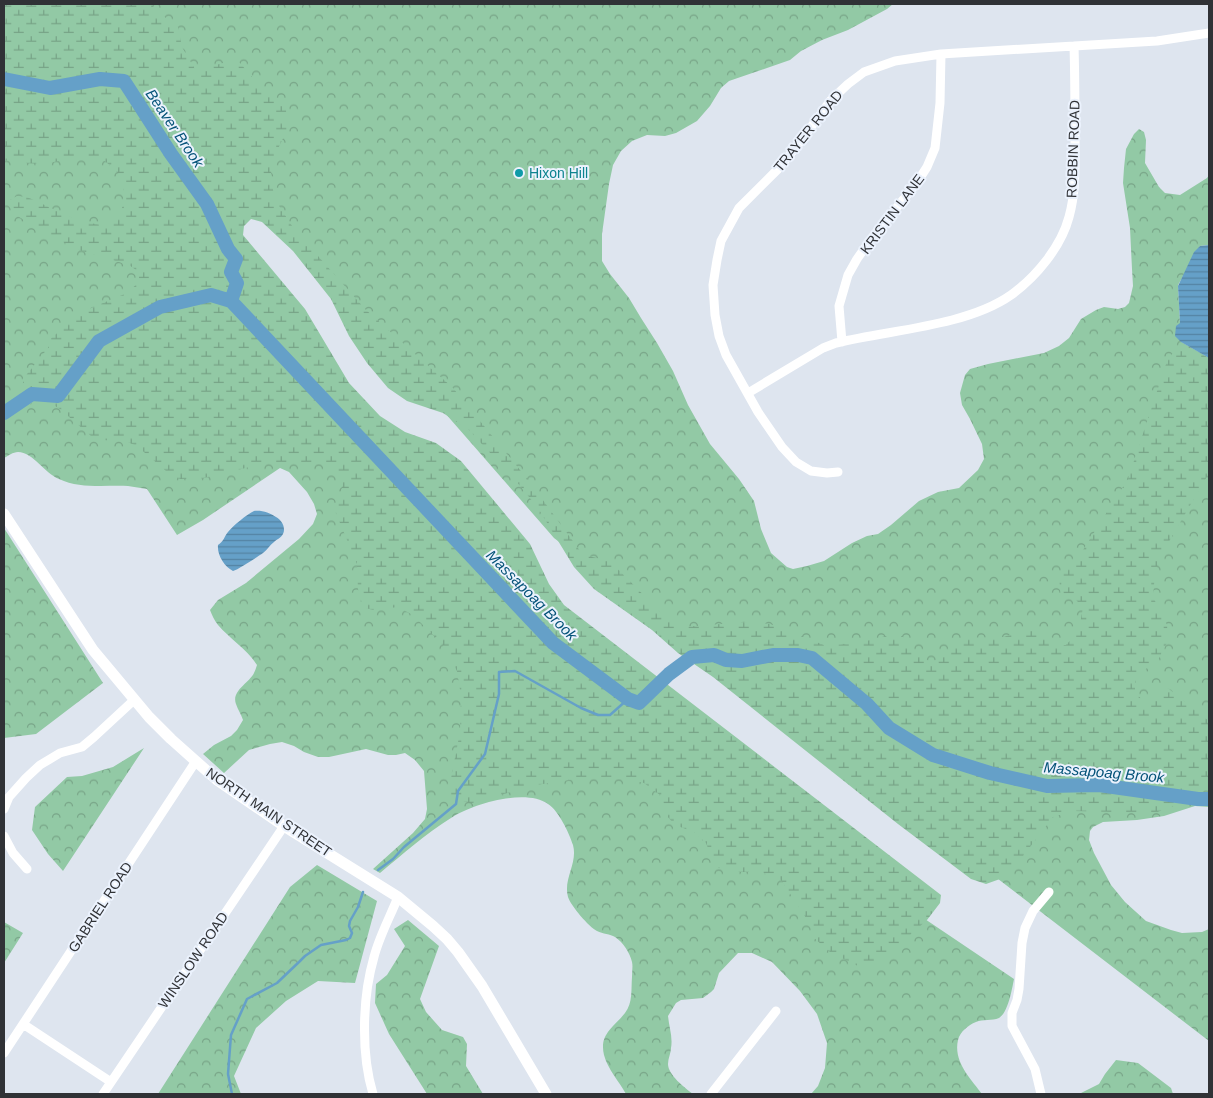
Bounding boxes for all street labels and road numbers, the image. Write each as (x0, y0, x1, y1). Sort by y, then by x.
street label: TRAYER ROAD (770, 87, 846, 175)
street label: ROBBIN ROAD (1063, 100, 1083, 198)
street label: KRISTIN LANE (857, 171, 927, 257)
street label: NORTH MAIN STREET (203, 764, 335, 860)
street label: GABRIEL ROAD (65, 859, 135, 955)
street label: WINSLOW ROAD (155, 909, 231, 1011)

